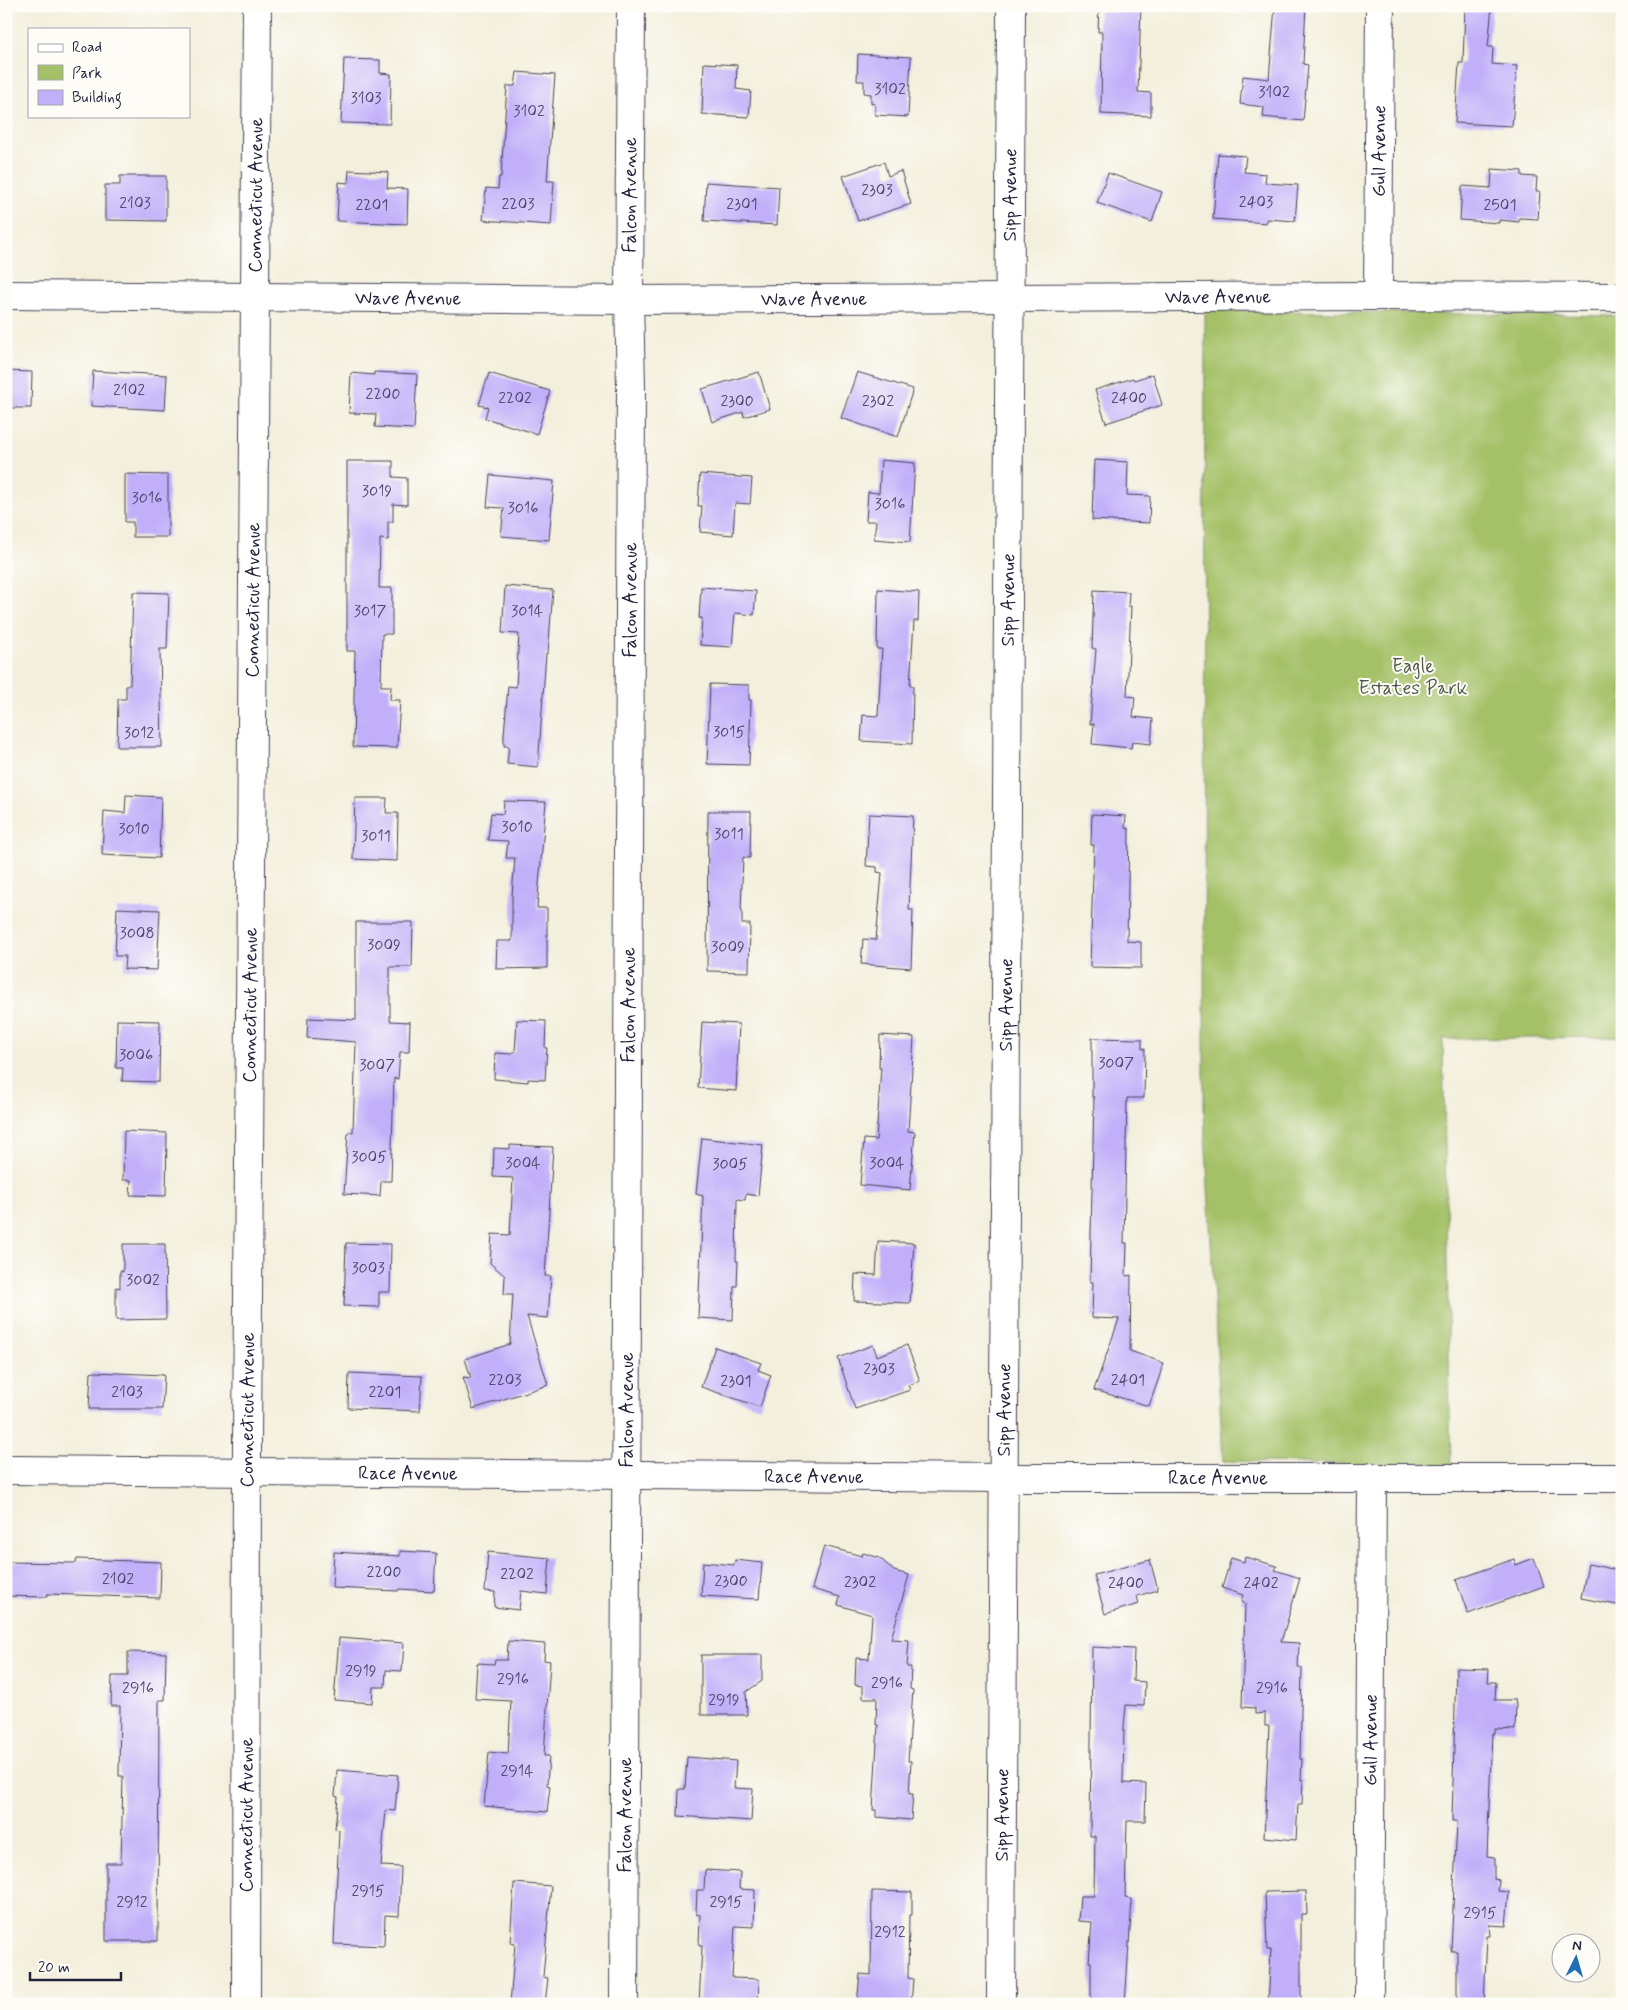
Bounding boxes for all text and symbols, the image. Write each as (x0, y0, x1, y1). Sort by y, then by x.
legend (28, 28, 190, 118)
text: Road (72, 38, 102, 58)
text: Park (72, 64, 102, 84)
house number: 3102 (874, 79, 906, 100)
house number: 3102 (1258, 82, 1290, 103)
text: Building (72, 88, 122, 109)
house number: 3103 (351, 88, 381, 109)
house number: 3102 (513, 101, 545, 122)
street label: Gull Avenue (1366, 105, 1392, 197)
street label: Connecticut Avenue (243, 117, 269, 273)
street label: Falcon Avenue (617, 137, 643, 253)
street label: Sipp Avenue (997, 148, 1023, 242)
house number: 2303 (861, 180, 893, 201)
house number: 2403 (1239, 192, 1273, 213)
house number: 2103 (119, 193, 151, 214)
house number: 2203 (501, 194, 535, 215)
house number: 2301 (726, 194, 758, 215)
house number: 2201 (355, 195, 389, 216)
house number: 2501 (1483, 195, 1517, 216)
street label: Wave Avenue (1165, 284, 1271, 310)
street label: Wave Avenue (355, 285, 461, 311)
street label: Wave Avenue (761, 286, 867, 312)
house number: 2102 (113, 380, 145, 401)
house number: 2200 (366, 384, 400, 405)
house number: 2202 (498, 388, 532, 409)
house number: 2400 (1111, 388, 1147, 409)
house number: 2300 (720, 391, 754, 412)
house number: 2302 (862, 391, 894, 412)
house number: 3019 (362, 481, 392, 502)
house number: 3016 (132, 488, 162, 509)
house number: 3016 (875, 494, 905, 515)
house number: 3016 (508, 498, 538, 519)
street label: Connecticut Avenue (240, 522, 266, 678)
street label: Falcon Avenue (617, 542, 643, 658)
street label: Sipp Avenue (995, 553, 1021, 647)
house number: 3017 (354, 601, 386, 622)
house number: 3014 (511, 601, 543, 622)
park label: Eagle Estates Park (1359, 654, 1468, 701)
house number: 3015 (713, 722, 745, 743)
house number: 3012 (124, 723, 154, 744)
house number: 3010 (501, 817, 533, 838)
house number: 3010 (118, 819, 150, 840)
house number: 3011 (714, 824, 744, 845)
house number: 3011 (361, 826, 391, 847)
house number: 3008 (119, 923, 155, 944)
street label: Connecticut Avenue (237, 927, 263, 1083)
house number: 3009 (367, 935, 401, 956)
house number: 3009 (711, 937, 745, 958)
street label: Falcon Avenue (616, 947, 641, 1063)
street label: Sipp Avenue (993, 958, 1019, 1052)
house number: 3006 (119, 1045, 153, 1066)
house number: 3007 (1098, 1053, 1134, 1074)
house number: 3007 (359, 1055, 395, 1076)
house number: 3005 (351, 1147, 387, 1168)
house number: 3004 (505, 1153, 541, 1174)
house number: 3004 (869, 1153, 905, 1174)
house number: 3005 (712, 1154, 748, 1175)
house number: 3003 (351, 1258, 385, 1279)
house number: 3002 (126, 1270, 160, 1291)
street label: Connecticut Avenue (234, 1332, 260, 1488)
street label: Falcon Avenue (614, 1352, 639, 1468)
house number: 2303 (863, 1359, 895, 1380)
street label: Sipp Avenue (991, 1363, 1017, 1457)
house number: 2203 (488, 1370, 522, 1391)
house number: 2401 (1111, 1370, 1145, 1391)
house number: 2301 (720, 1371, 752, 1392)
house number: 2103 (111, 1382, 143, 1403)
house number: 2201 (368, 1382, 402, 1403)
street label: Race Avenue (358, 1460, 458, 1486)
street label: Race Avenue (764, 1464, 864, 1489)
street label: Race Avenue (1168, 1466, 1268, 1491)
house number: 2200 (367, 1562, 401, 1583)
house number: 2202 (500, 1564, 534, 1585)
house number: 2102 (102, 1569, 134, 1590)
house number: 2300 (714, 1571, 748, 1592)
house number: 2302 (844, 1572, 876, 1593)
house number: 2400 (1108, 1573, 1144, 1594)
house number: 2402 (1243, 1573, 1279, 1594)
house number: 2919 (345, 1661, 377, 1682)
house number: 2916 (497, 1669, 529, 1690)
house number: 2916 (871, 1673, 903, 1694)
house number: 2916 (122, 1678, 154, 1699)
house number: 2916 (1256, 1678, 1288, 1699)
house number: 2919 (708, 1690, 740, 1711)
street label: Gull Avenue (1358, 1694, 1383, 1786)
street label: Connecticut Avenue (234, 1737, 259, 1893)
street label: Falcon Avenue (612, 1757, 638, 1873)
house number: 2914 (501, 1761, 533, 1782)
street label: Sipp Avenue (989, 1768, 1015, 1862)
house number: 2915 (351, 1881, 385, 1902)
house number: 2912 (116, 1892, 148, 1913)
house number: 2915 (709, 1892, 743, 1913)
house number: 2915 (1463, 1903, 1497, 1924)
house number: 2912 (874, 1922, 906, 1943)
north arrow (1550, 1932, 1600, 1982)
text: N (1572, 1937, 1582, 1955)
scale bar (30, 1950, 121, 1982)
text: 20 m (38, 1958, 70, 1978)

